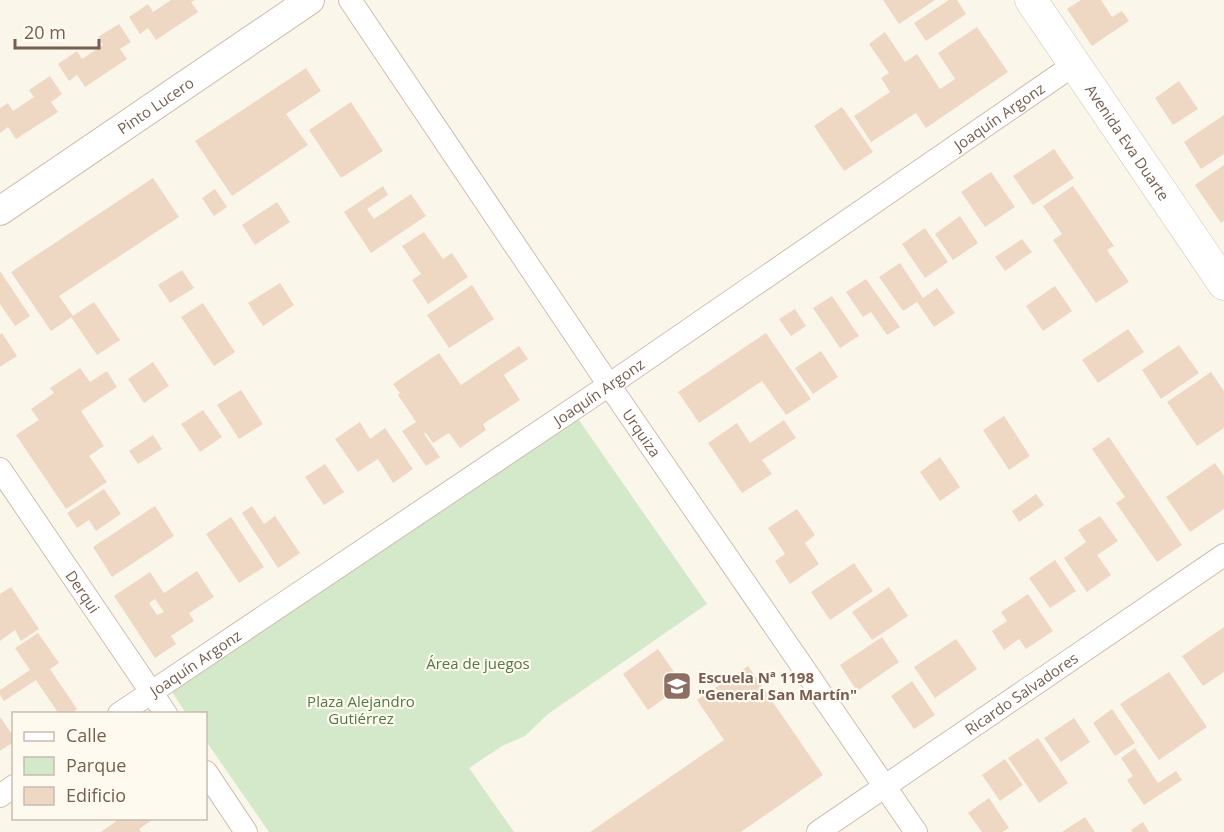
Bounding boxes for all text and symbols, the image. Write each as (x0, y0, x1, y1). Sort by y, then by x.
scale bar (15, 12, 99, 50)
text: 20 m (24, 20, 66, 44)
street label: Pinto Lucero (113, 72, 197, 138)
street label: Joaquín Argonz (948, 78, 1048, 156)
street label: Avenida Eva Duarte (1081, 80, 1174, 204)
street label: Joaquín Argonz (548, 354, 648, 431)
street label: Urquiza (618, 405, 666, 461)
street label: Derqui (61, 566, 105, 617)
street label: Joaquín Argonz (144, 625, 245, 702)
street label: Ricardo Salvadores (961, 648, 1082, 739)
park label: Área de juegos (426, 653, 530, 673)
place label: Escuela Nª 1198 "General San Martín" (698, 667, 857, 704)
school or university icon: Escuela Nª 1198 "General San Martín" (661, 670, 693, 702)
park label: Plaza Alejandro Gutiérrez (307, 691, 415, 728)
legend (12, 712, 207, 820)
text: Calle (66, 723, 107, 747)
text: Parque (66, 753, 126, 777)
text: Edificio (66, 783, 126, 807)

